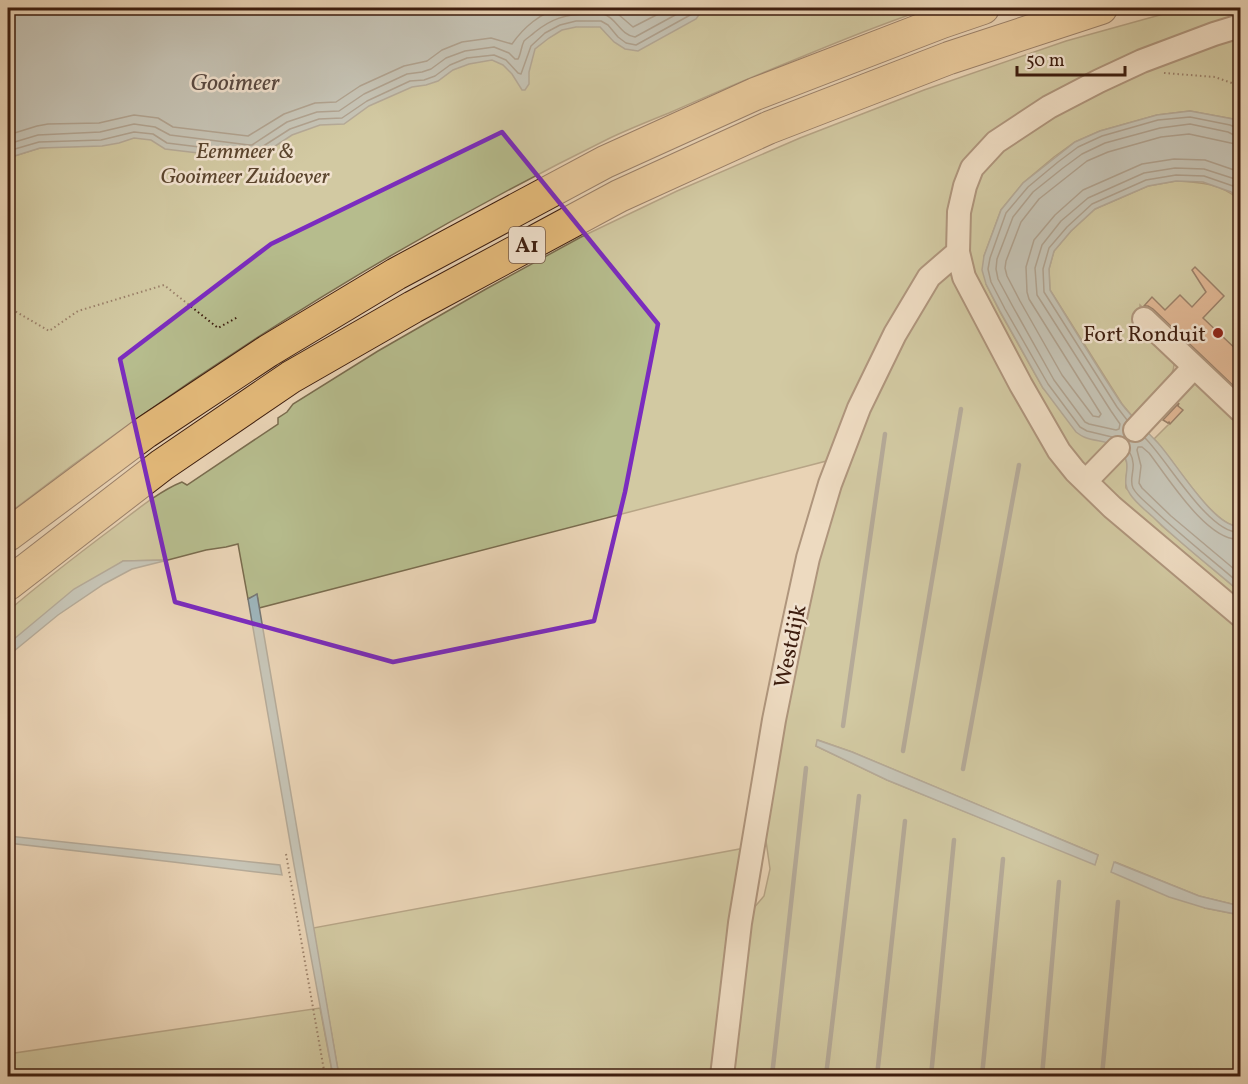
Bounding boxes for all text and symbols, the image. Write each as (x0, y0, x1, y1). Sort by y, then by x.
scale bar (1017, 39, 1125, 77)
text: 50 m (1026, 49, 1065, 74)
water label: Gooimeer (190, 67, 281, 101)
park label: Eemmeer & Gooimeer Zuidoever (160, 137, 330, 193)
road number: A1 (509, 227, 545, 263)
place label: Fort Ronduit (1083, 320, 1206, 351)
marker: Fort Ronduit (1211, 326, 1225, 340)
street label: Westdijk (767, 602, 815, 691)

